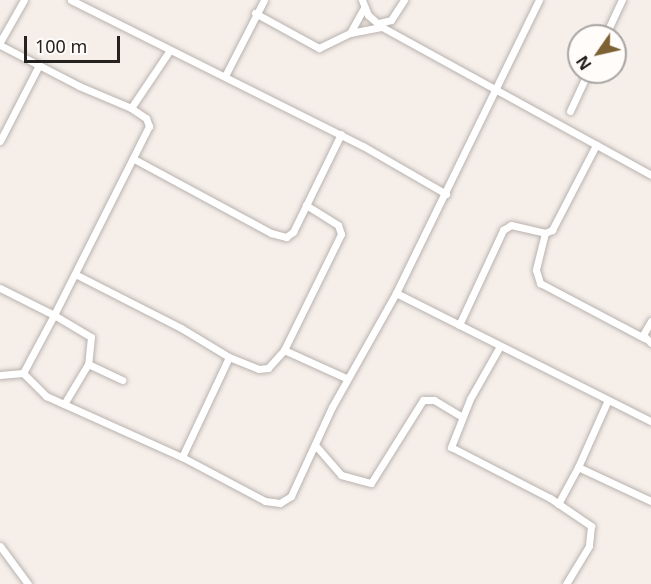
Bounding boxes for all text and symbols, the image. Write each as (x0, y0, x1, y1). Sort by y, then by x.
scale bar (27, 24, 123, 62)
north arrow (567, 24, 627, 84)
text: 100 m (35, 34, 87, 58)
text: N (571, 51, 596, 74)

